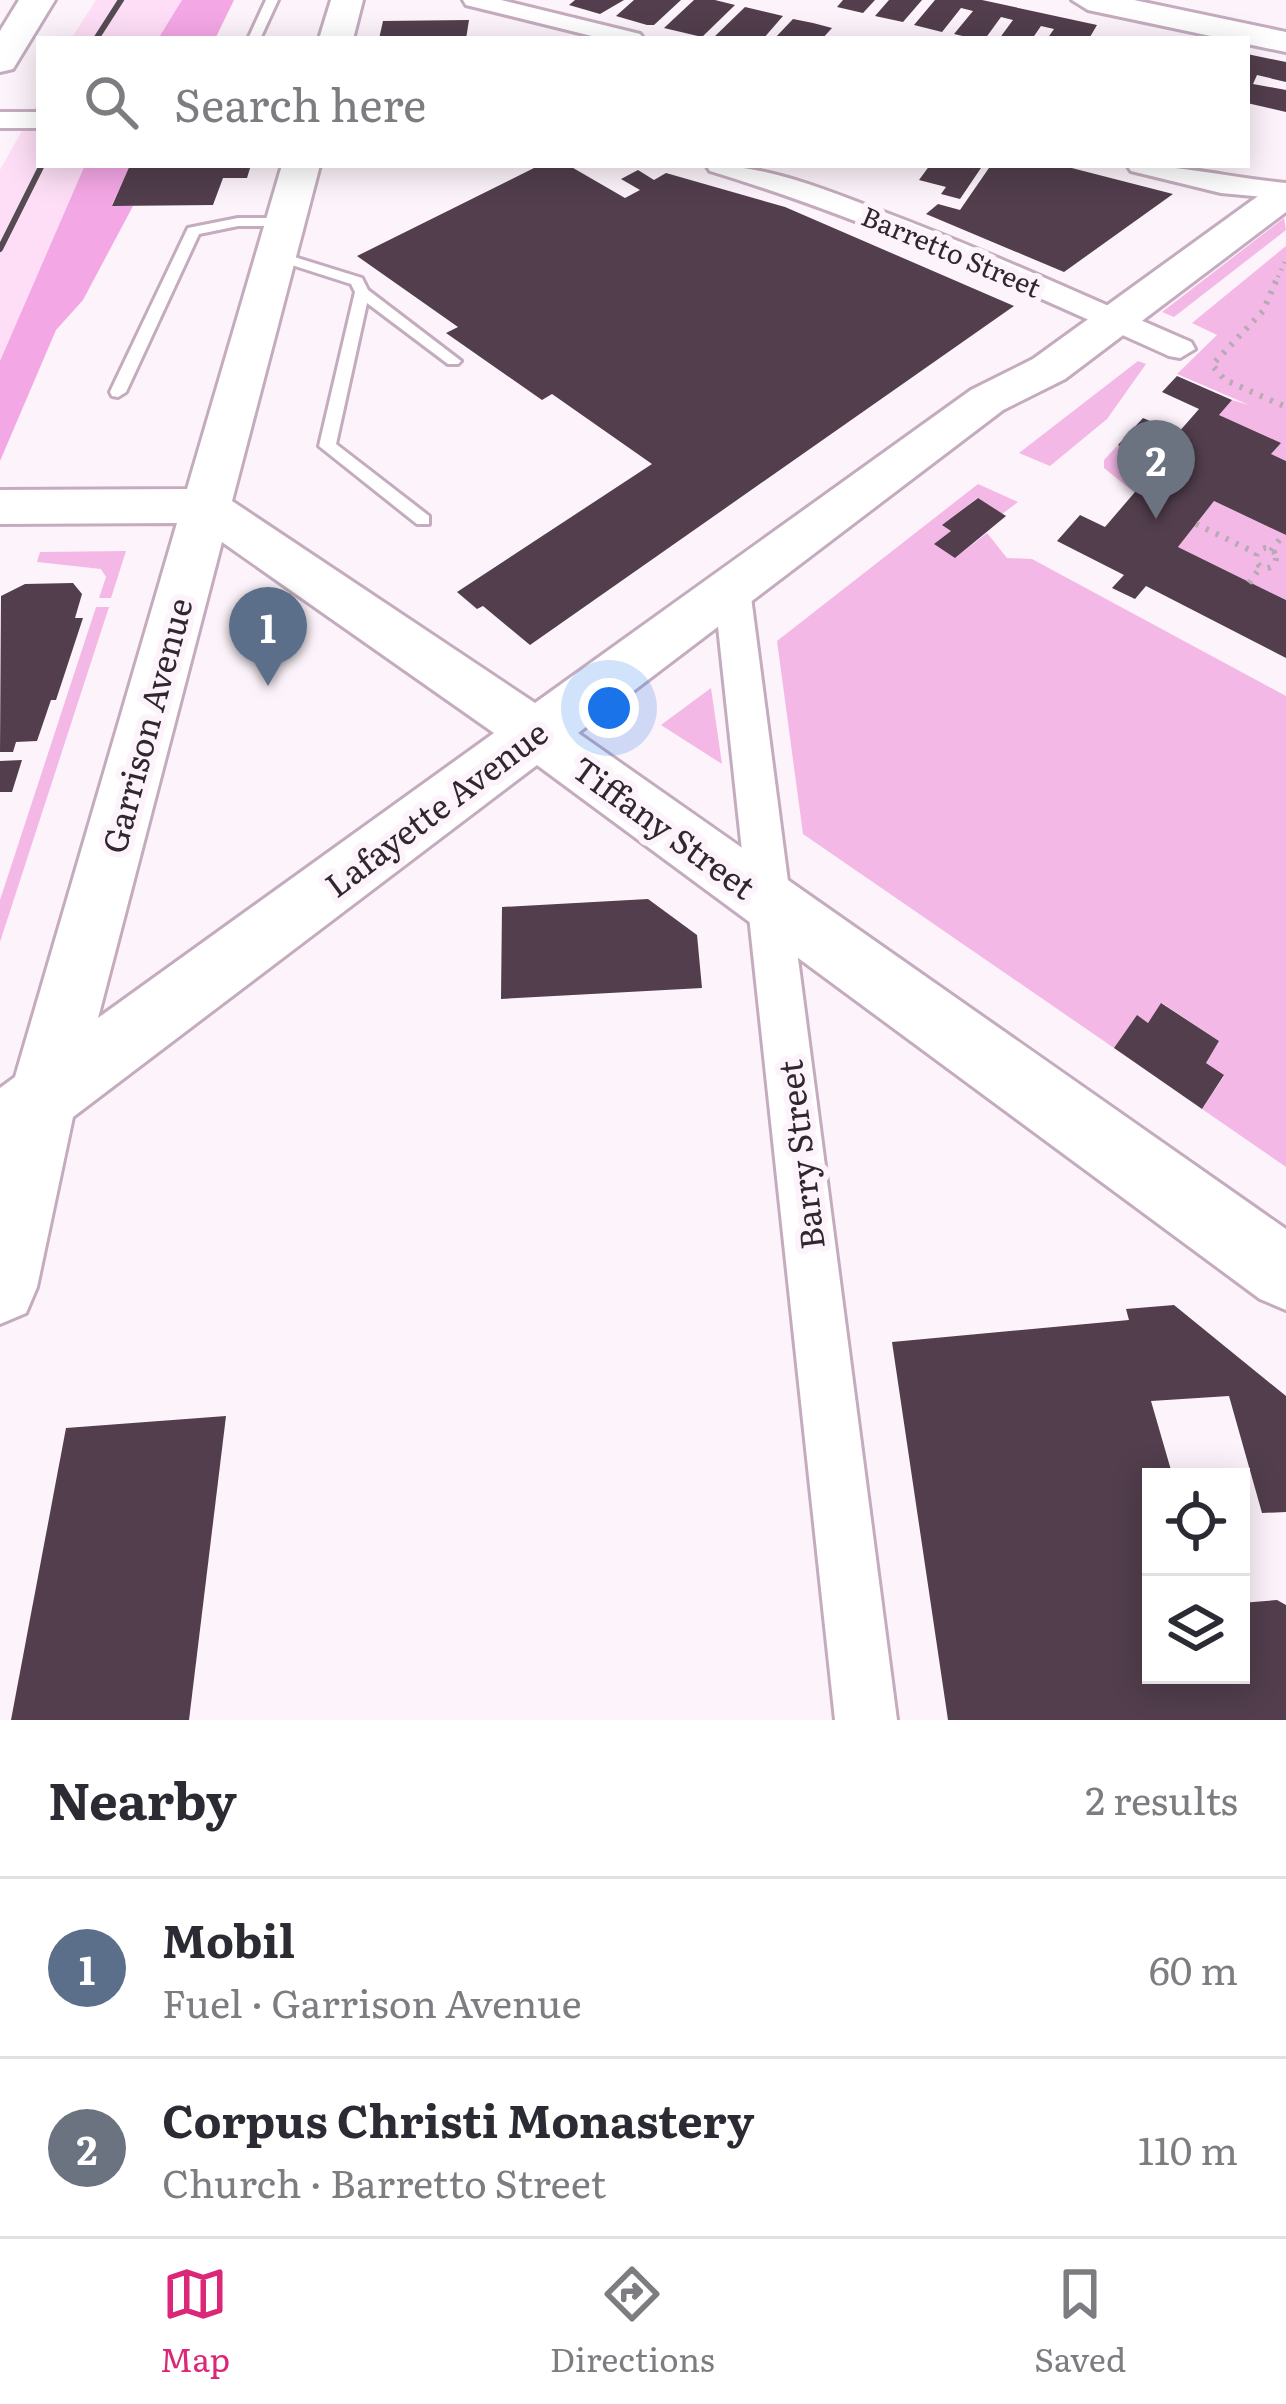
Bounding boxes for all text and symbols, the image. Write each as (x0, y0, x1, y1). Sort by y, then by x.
search box (36, 36, 1250, 168)
icon: search (78, 69, 144, 135)
text: Search here (174, 69, 426, 136)
street label: Barretto Street (856, 194, 1048, 306)
pin: 2 (1117, 420, 1195, 519)
pin: 1 (229, 587, 307, 686)
street label: Garrison Avenue (87, 592, 203, 858)
your location (579, 678, 639, 738)
street label: Lafayette Avenue (313, 707, 557, 907)
street label: Tiffany Street (563, 743, 767, 910)
street label: Barry Street (763, 1057, 835, 1253)
map controls (1142, 1468, 1250, 1684)
button: locate (1142, 1468, 1250, 1576)
button: layers (1142, 1576, 1250, 1684)
text: Nearby (48, 1760, 237, 1836)
text: 2 results (1085, 1769, 1238, 1827)
text: Mobil (162, 1905, 295, 1972)
text: 1 (79, 1939, 95, 1997)
text: 60 m (1149, 1939, 1238, 1997)
text: Fuel · Garrison Avenue (162, 1972, 582, 2030)
text: Corpus Christi Monastery (162, 2085, 754, 2152)
text: 2 (77, 2119, 97, 2177)
text: 110 m (1138, 2119, 1238, 2177)
text: Church · Barretto Street (162, 2152, 606, 2210)
tab: Map (160, 2261, 230, 2382)
tab: Directions (550, 2261, 715, 2382)
tab: Saved (1034, 2261, 1126, 2382)

